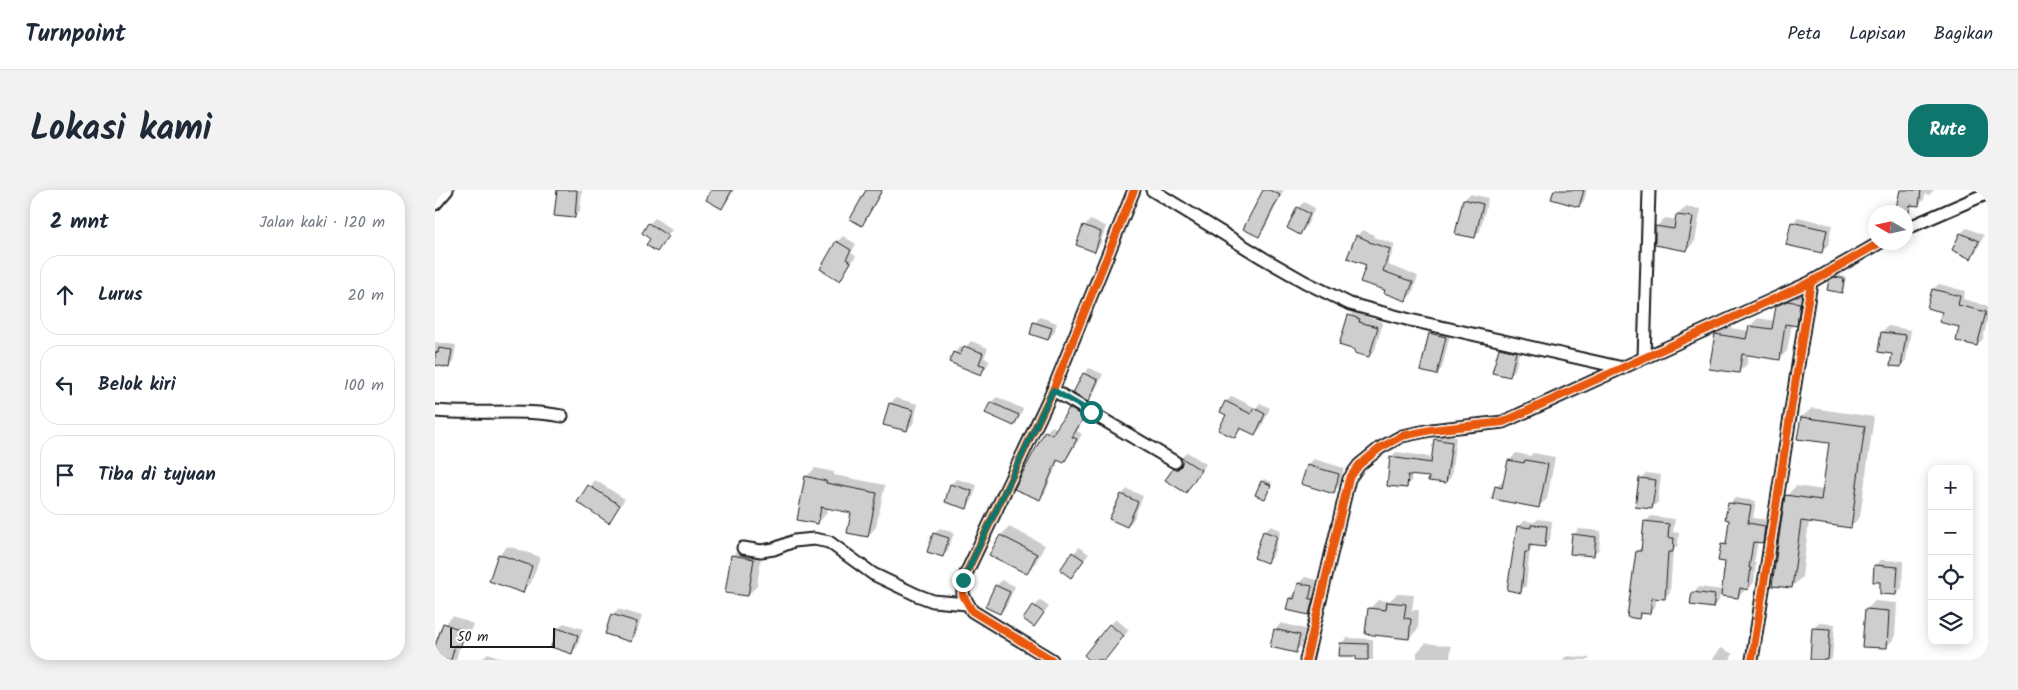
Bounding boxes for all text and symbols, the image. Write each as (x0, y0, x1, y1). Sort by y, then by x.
text: Turnpoint (25, 15, 126, 54)
text: Peta (1788, 20, 1821, 49)
text: Lapisan (1849, 20, 1906, 49)
text: Bagikan (1934, 20, 1993, 49)
text: Lokasi kami (30, 102, 212, 158)
button: Rute (1908, 104, 1988, 157)
north arrow (1868, 205, 1913, 250)
text: 2 mnt (50, 206, 109, 239)
text: Jalan kaki · 120 m (259, 210, 385, 235)
text: Lurus (98, 280, 143, 310)
icon: ahead (51, 281, 79, 309)
text: 20 m (348, 283, 384, 308)
text: Belok kiri (98, 370, 176, 400)
icon: left (51, 371, 79, 399)
text: 100 m (344, 373, 384, 398)
route start (1080, 401, 1103, 424)
text: Tiba di tujuan (98, 460, 216, 490)
icon: arrive (51, 461, 79, 489)
map controls (1928, 465, 1973, 645)
button: + (1928, 465, 1973, 510)
button: − (1928, 510, 1973, 555)
button: locate (1928, 555, 1973, 600)
route end (952, 569, 975, 592)
button: layers (1928, 600, 1973, 645)
scale bar (450, 625, 555, 648)
text: 50 m (457, 626, 488, 648)

